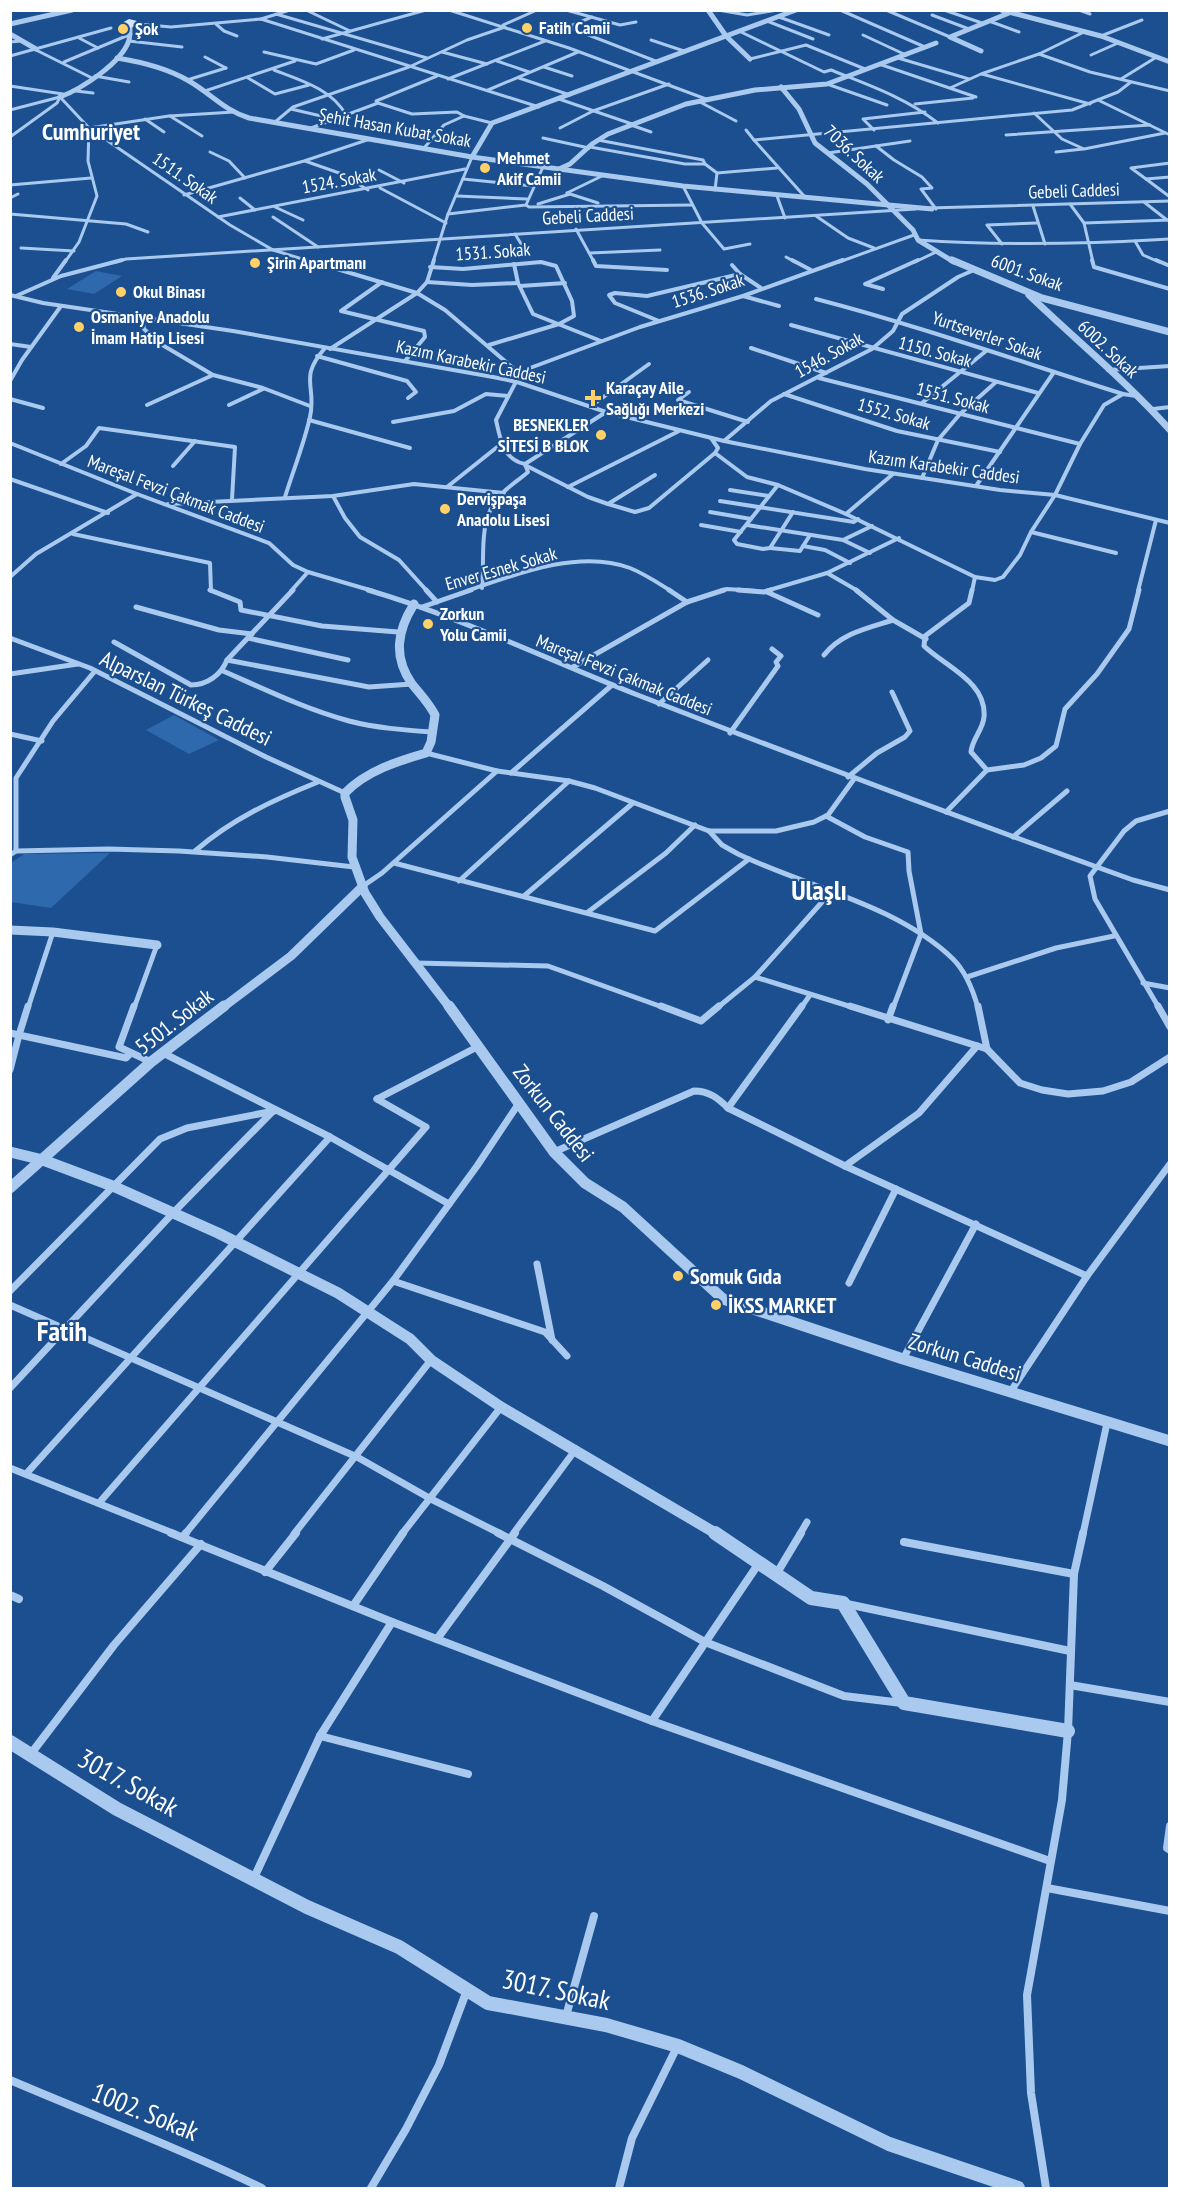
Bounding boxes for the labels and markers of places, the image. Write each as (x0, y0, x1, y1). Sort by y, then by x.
place label: Fatih Camii (539, 16, 610, 39)
place label: Şok (135, 17, 159, 40)
marker: Fatih Camii (520, 21, 534, 35)
marker: Şok (116, 22, 130, 36)
place label: Mehmet Akif Camii (496, 146, 561, 190)
marker: Mehmet Akif Camii (478, 161, 492, 175)
place label: Şirin Apartmanı (267, 251, 366, 274)
marker: Şirin Apartmanı (248, 256, 262, 270)
place label: Okul Binası (133, 280, 205, 303)
marker: Okul Binası (114, 285, 128, 299)
place label: Osmaniye Anadolu İmam Hatip Lisesi (91, 305, 210, 349)
marker: Osmaniye Anadolu İmam Hatip Lisesi (72, 320, 86, 334)
place label: Karaçay Aile Sağlığı Merkezi (606, 376, 704, 420)
marker: Karaçay Aile Sağlığı Merkezi (584, 389, 602, 407)
place label: BESNEKLER SİTESİ B BLOK (498, 413, 590, 457)
marker: BESNEKLER SİTESİ B BLOK (594, 428, 608, 442)
place label: Dervişpaşa Anadolu Lisesi (456, 487, 550, 531)
marker: Dervişpaşa Anadolu Lisesi (438, 502, 452, 516)
place label: Zorkun Yolu Camii (439, 602, 507, 646)
marker: Zorkun Yolu Camii (421, 617, 435, 631)
place label: Somuk Gıda (690, 1262, 781, 1290)
marker: Somuk Gıda (671, 1269, 685, 1283)
place label: İKSS MARKET (728, 1291, 837, 1319)
marker: İKSS MARKET (709, 1298, 723, 1312)

